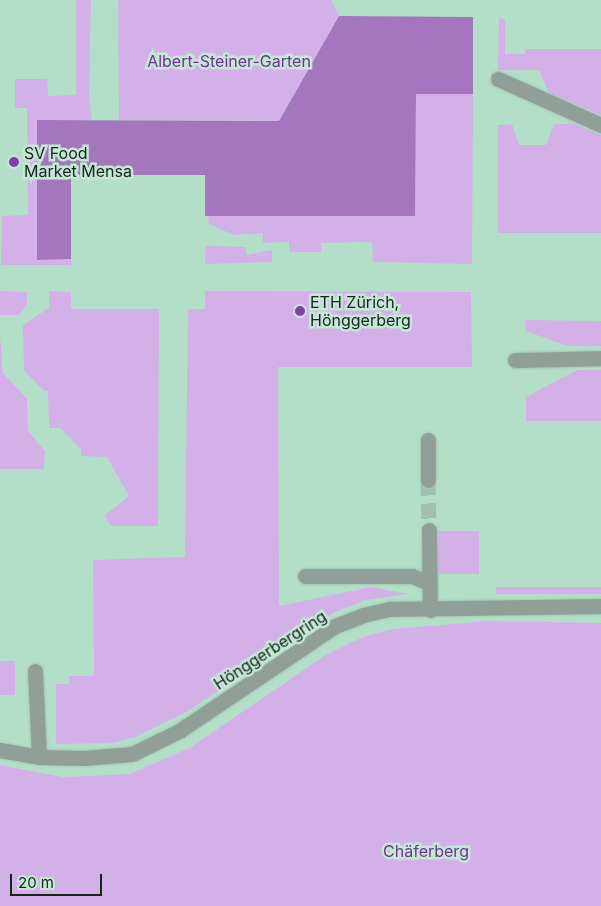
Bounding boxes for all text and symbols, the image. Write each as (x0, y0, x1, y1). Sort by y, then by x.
park label: Albert-Steiner-Garten (147, 51, 311, 71)
place label: SV Food Market Mensa (24, 143, 132, 181)
marker: SV Food Market Mensa (8, 156, 20, 168)
place label: ETH Zürich, Hönggerberg (310, 292, 411, 330)
marker: ETH Zürich, Hönggerberg (294, 305, 306, 317)
street label: Hönggerbergring (210, 606, 330, 694)
park label: Chäferberg (383, 841, 469, 861)
scale bar (12, 864, 105, 896)
text: 20 m (18, 873, 54, 892)

